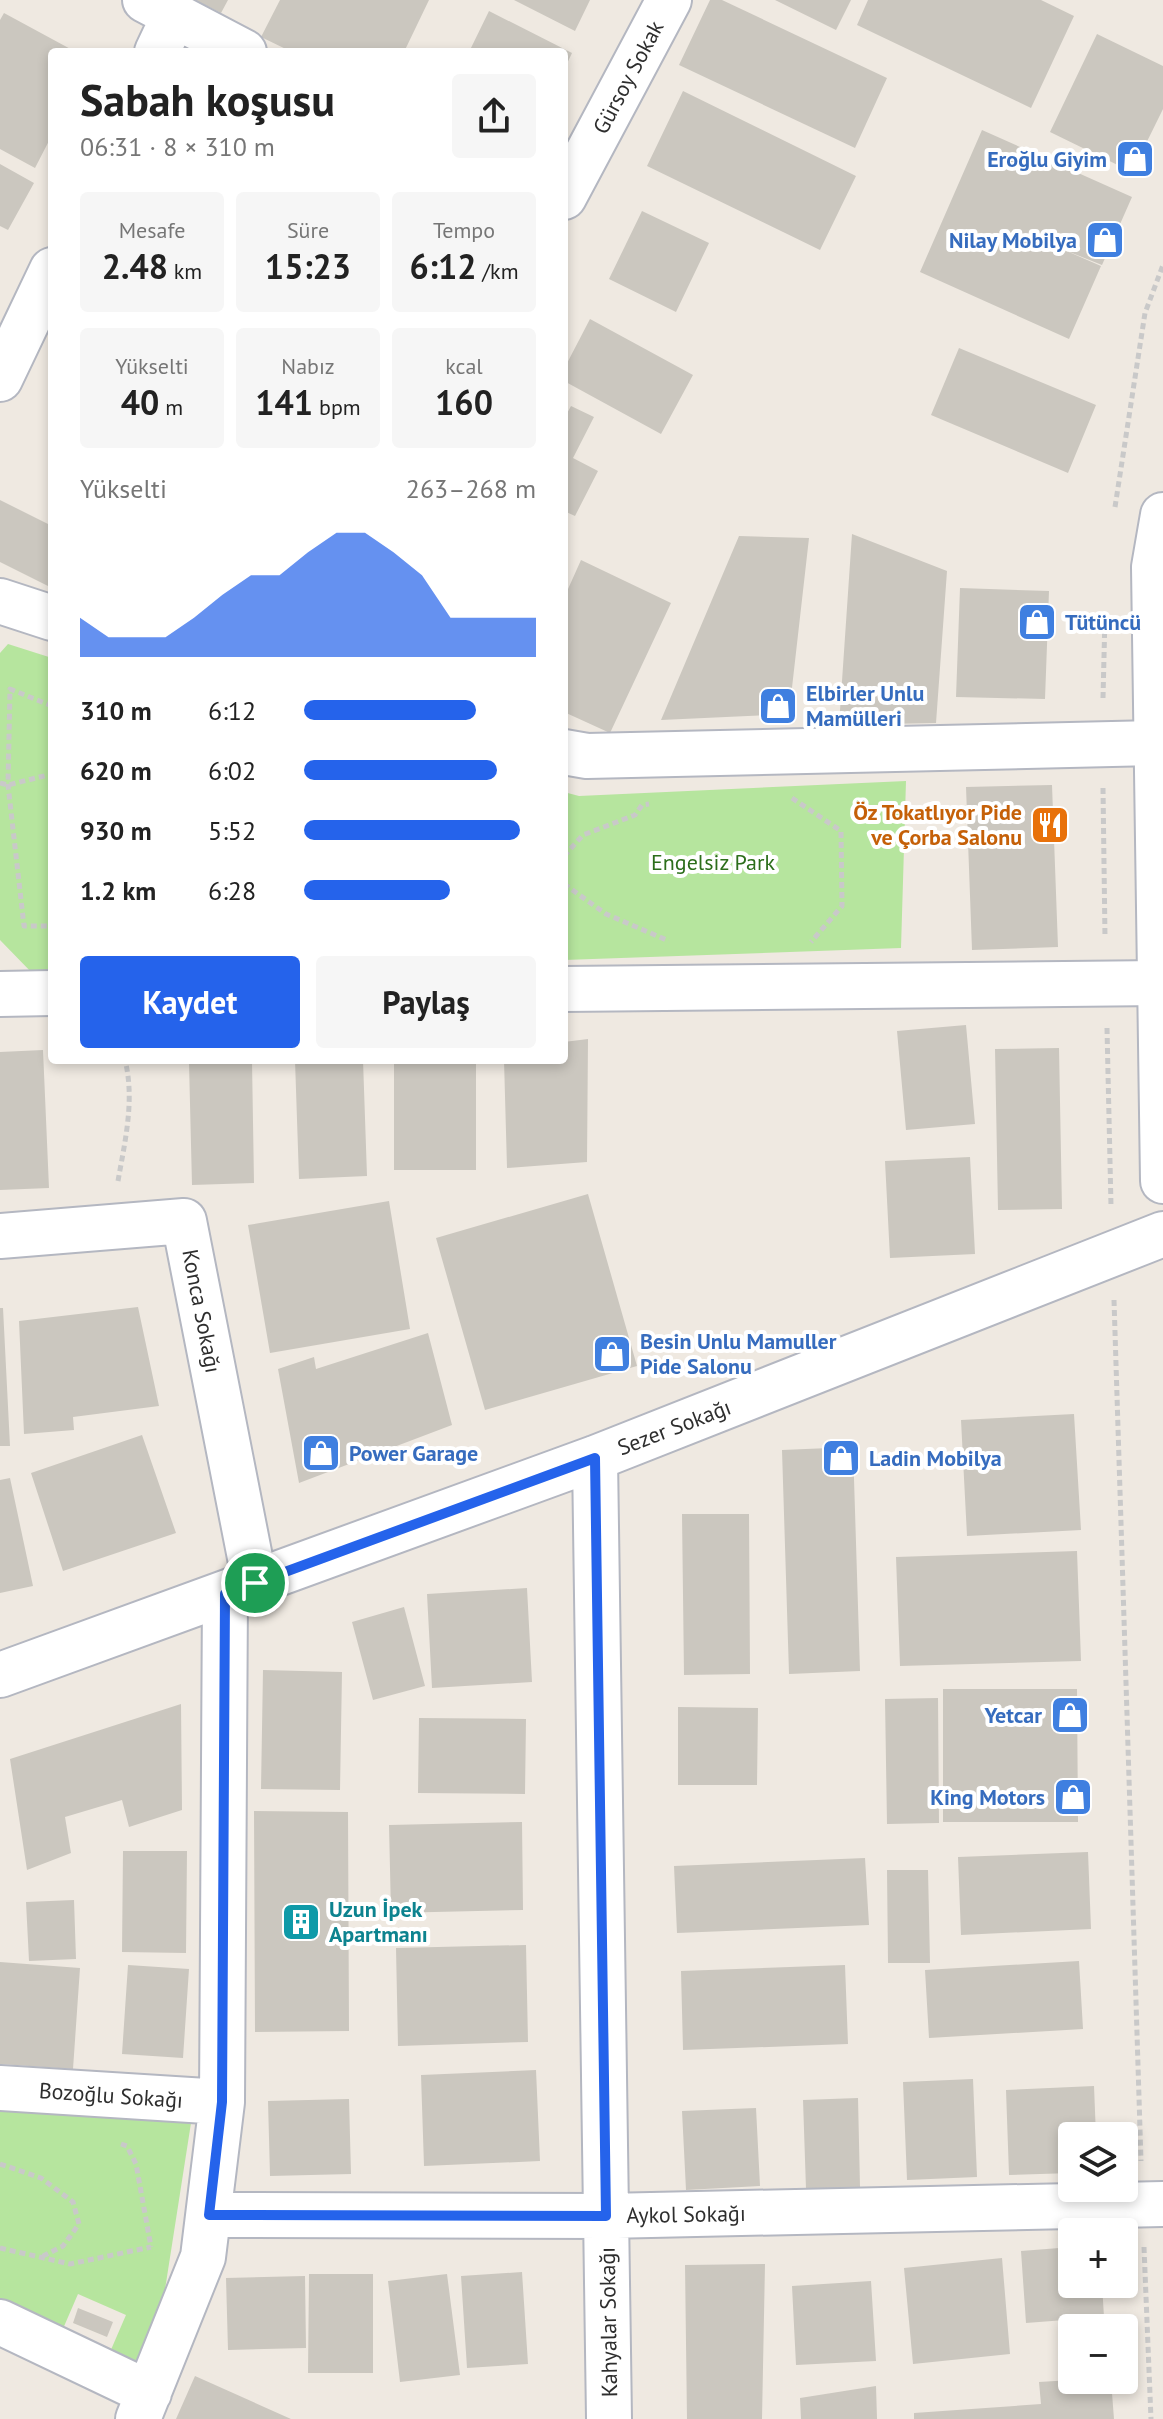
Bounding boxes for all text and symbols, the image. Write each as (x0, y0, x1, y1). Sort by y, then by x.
street label: Gürsoy Sokak (586, 15, 670, 138)
text: Sabah koşusu (80, 71, 335, 128)
button: share (452, 74, 536, 158)
text: 06:31 · 8 × 310 m (80, 130, 275, 163)
shop icon: Eroğlu Giyim (1114, 138, 1156, 180)
place label: Eroğlu Giyim (987, 145, 1107, 173)
text: Mesafe (119, 216, 185, 244)
text: Süre (287, 216, 329, 244)
text: Tempo (433, 216, 495, 244)
shop icon: Nilay Mobilya (1084, 219, 1126, 261)
place label: Nilay Mobilya (949, 226, 1077, 254)
text: 2.48 (102, 244, 168, 288)
text: 15:23 (265, 244, 351, 288)
text: 6:12 (409, 244, 476, 288)
text: km (168, 257, 202, 285)
text: /km (476, 257, 519, 285)
text: Yükselti (115, 352, 189, 380)
text: Nabız (281, 352, 335, 380)
text: kcal (445, 352, 483, 380)
text: 40 (121, 380, 159, 424)
text: 141 (255, 380, 313, 424)
text: 160 (435, 380, 493, 424)
text: m (159, 393, 183, 421)
text: bpm (313, 393, 361, 421)
text: Yükselti (80, 472, 167, 505)
text: 263–268 m (406, 472, 536, 505)
shop icon: Tütüncü (1016, 601, 1058, 643)
place label: Tütüncü (1065, 608, 1141, 636)
place label: Elbirler Unlu Mamülleri (806, 679, 924, 732)
shop icon: Elbirler Unlu Mamülleri (757, 685, 799, 727)
text: 310 m (80, 694, 152, 727)
text: 6:12 (208, 694, 256, 727)
text: 620 m (80, 754, 152, 787)
text: 6:02 (208, 754, 256, 787)
place label: Öz Tokatlıyor Pide ve Çorba Salonu (853, 798, 1022, 851)
restaurant icon: Öz Tokatlıyor Pide ve Çorba Salonu (1029, 804, 1071, 846)
text: 930 m (80, 814, 152, 847)
text: 5:52 (208, 814, 256, 847)
park label: Engelsiz Park (651, 848, 775, 876)
text: 1.2 km (80, 874, 156, 907)
text: 6:28 (208, 874, 256, 907)
button: Kaydet (80, 956, 300, 1048)
button: Paylaş (316, 956, 536, 1048)
street label: Konca Sokağı (176, 1247, 228, 1375)
place label: Besin Unlu Mamuller Pide Salonu (640, 1327, 837, 1380)
shop icon: Besin Unlu Mamuller Pide Salonu (591, 1333, 633, 1375)
street label: Sezer Sokağı (613, 1393, 735, 1461)
shop icon: Power Garage (300, 1432, 342, 1474)
shop icon: Ladin Mobilya (820, 1437, 862, 1479)
place label: Power Garage (349, 1439, 478, 1467)
place label: Ladin Mobilya (869, 1444, 1002, 1472)
pin (221, 1549, 289, 1617)
icon: arrive (233, 1561, 277, 1605)
shop icon: Yetcar (1049, 1694, 1091, 1736)
place label: Yetcar (983, 1701, 1042, 1729)
shop icon: King Motors (1052, 1776, 1094, 1818)
place label: King Motors (930, 1783, 1045, 1811)
place label: Uzun İpek Apartmanı (329, 1895, 428, 1948)
building icon: Uzun İpek Apartmanı (280, 1901, 322, 1943)
street label: Bozoğlu Sokağı (38, 2076, 184, 2114)
map controls (1058, 2122, 1138, 2394)
button: layers (1058, 2122, 1138, 2202)
street label: Aykol Sokağı (626, 2199, 746, 2229)
button: + (1058, 2218, 1138, 2298)
street label: Kahyalar Sokağı (593, 2247, 623, 2397)
button: − (1058, 2314, 1138, 2394)

